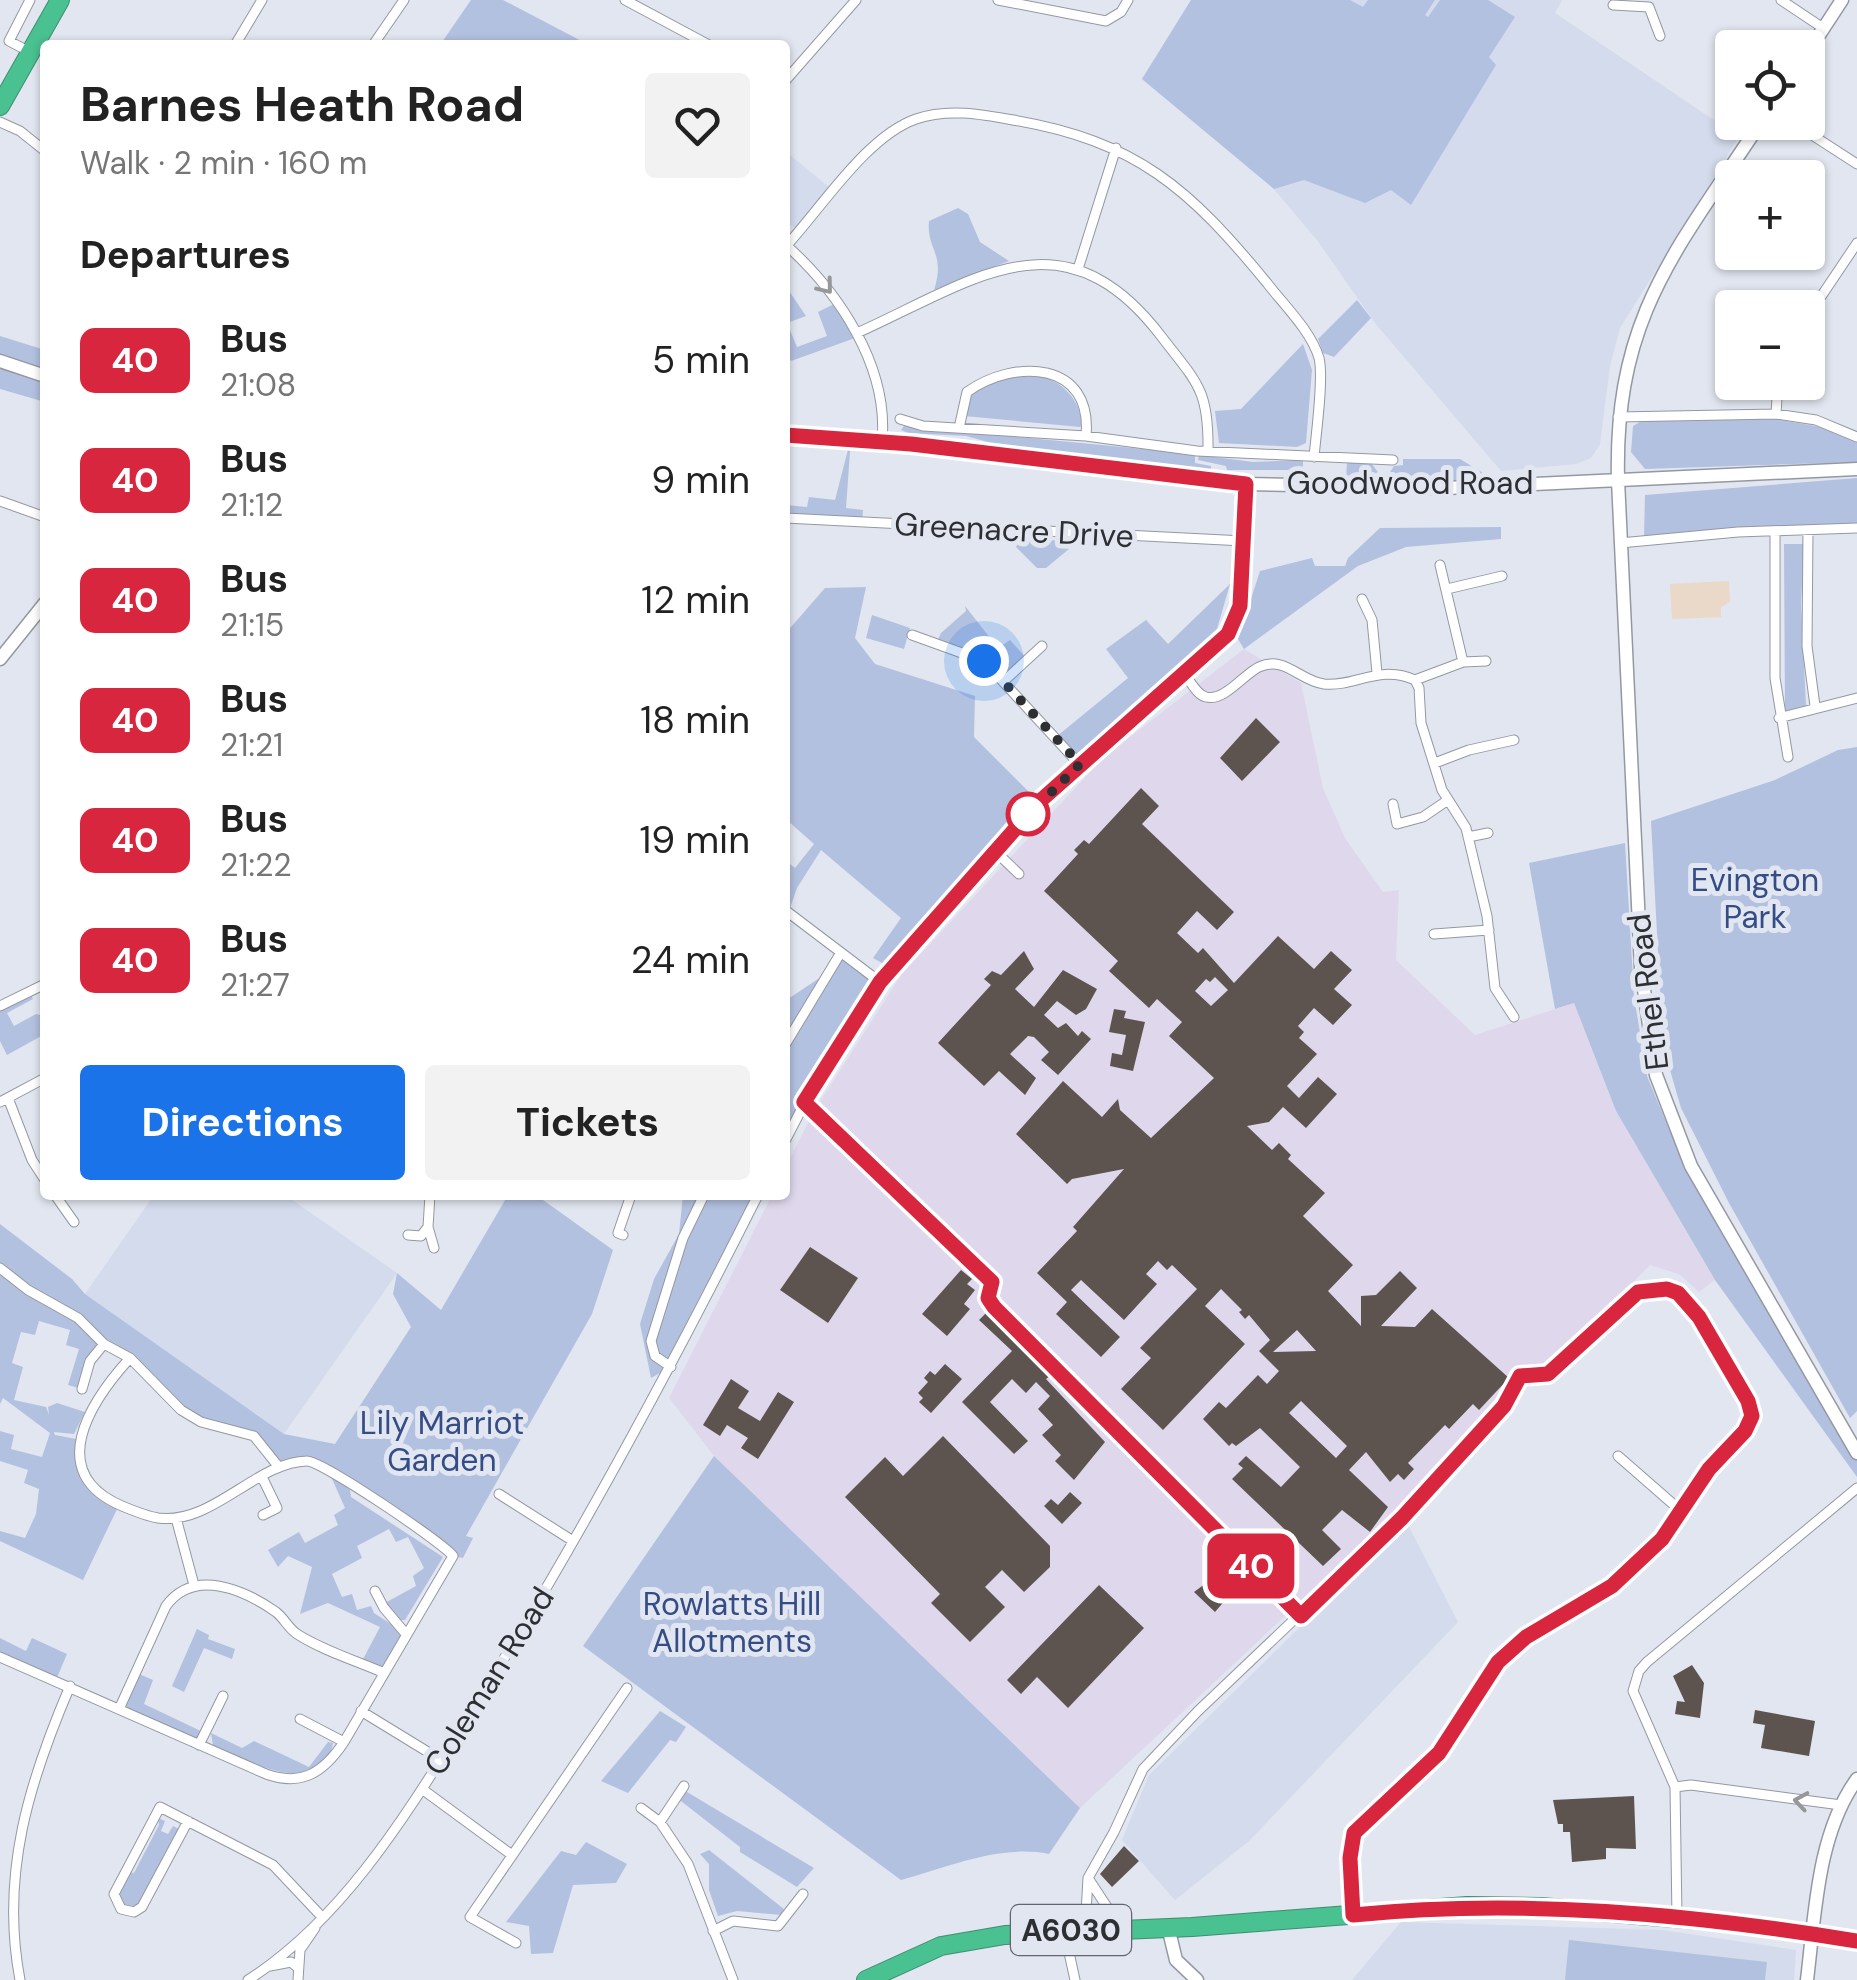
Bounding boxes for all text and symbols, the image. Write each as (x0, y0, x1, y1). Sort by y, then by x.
map controls (1715, 30, 1825, 400)
button: locate (1715, 30, 1825, 140)
text: Barnes Heath Road (80, 73, 524, 136)
button: heart (645, 73, 750, 178)
text: Walk · 2 min · 160 m (80, 142, 367, 184)
button: + (1715, 160, 1825, 270)
text: Departures (80, 230, 291, 280)
one-way arrow (814, 275, 832, 293)
button: − (1715, 290, 1825, 400)
text: Bus (220, 314, 288, 364)
text: 5 min (652, 335, 750, 385)
text: 40 (111, 337, 159, 383)
text: 21:08 (220, 364, 296, 406)
text: Bus (220, 434, 288, 484)
text: 9 min (651, 455, 750, 505)
text: 40 (111, 457, 159, 503)
street label: Goodwood Road (1286, 462, 1534, 504)
text: 21:12 (220, 484, 283, 526)
street label: Greenacre Drive (893, 503, 1135, 557)
text: Bus (220, 554, 288, 604)
text: 12 min (641, 575, 750, 625)
text: 40 (111, 577, 159, 623)
text: 21:15 (220, 604, 284, 646)
your location (959, 636, 1009, 686)
text: Bus (220, 674, 288, 724)
text: 18 min (640, 695, 750, 745)
text: 40 (111, 697, 159, 743)
text: 21:21 (220, 724, 283, 766)
unlabelled marker (1007, 793, 1049, 835)
text: Bus (220, 794, 288, 844)
text: 19 min (639, 815, 750, 865)
text: 40 (111, 817, 159, 863)
text: 21:22 (220, 844, 292, 886)
park label: Evington Park (1691, 859, 1819, 938)
street label: Ethel Road (1618, 911, 1678, 1073)
text: Bus (220, 914, 288, 964)
text: 24 min (631, 935, 750, 985)
text: 40 (111, 937, 159, 983)
text: 21:27 (220, 964, 290, 1006)
button: Directions (80, 1065, 405, 1180)
button: Tickets (425, 1065, 750, 1180)
park label: Lily Marriot Garden (360, 1402, 524, 1481)
line badge: 40 (1206, 1534, 1296, 1598)
text: 40 (1227, 1543, 1275, 1589)
street label: Coleman Road (414, 1579, 564, 1783)
park label: Rowlatts Hill Allotments (643, 1583, 821, 1662)
one-way arrow (1792, 1791, 1809, 1812)
road number: A6030 (1011, 1905, 1131, 1955)

